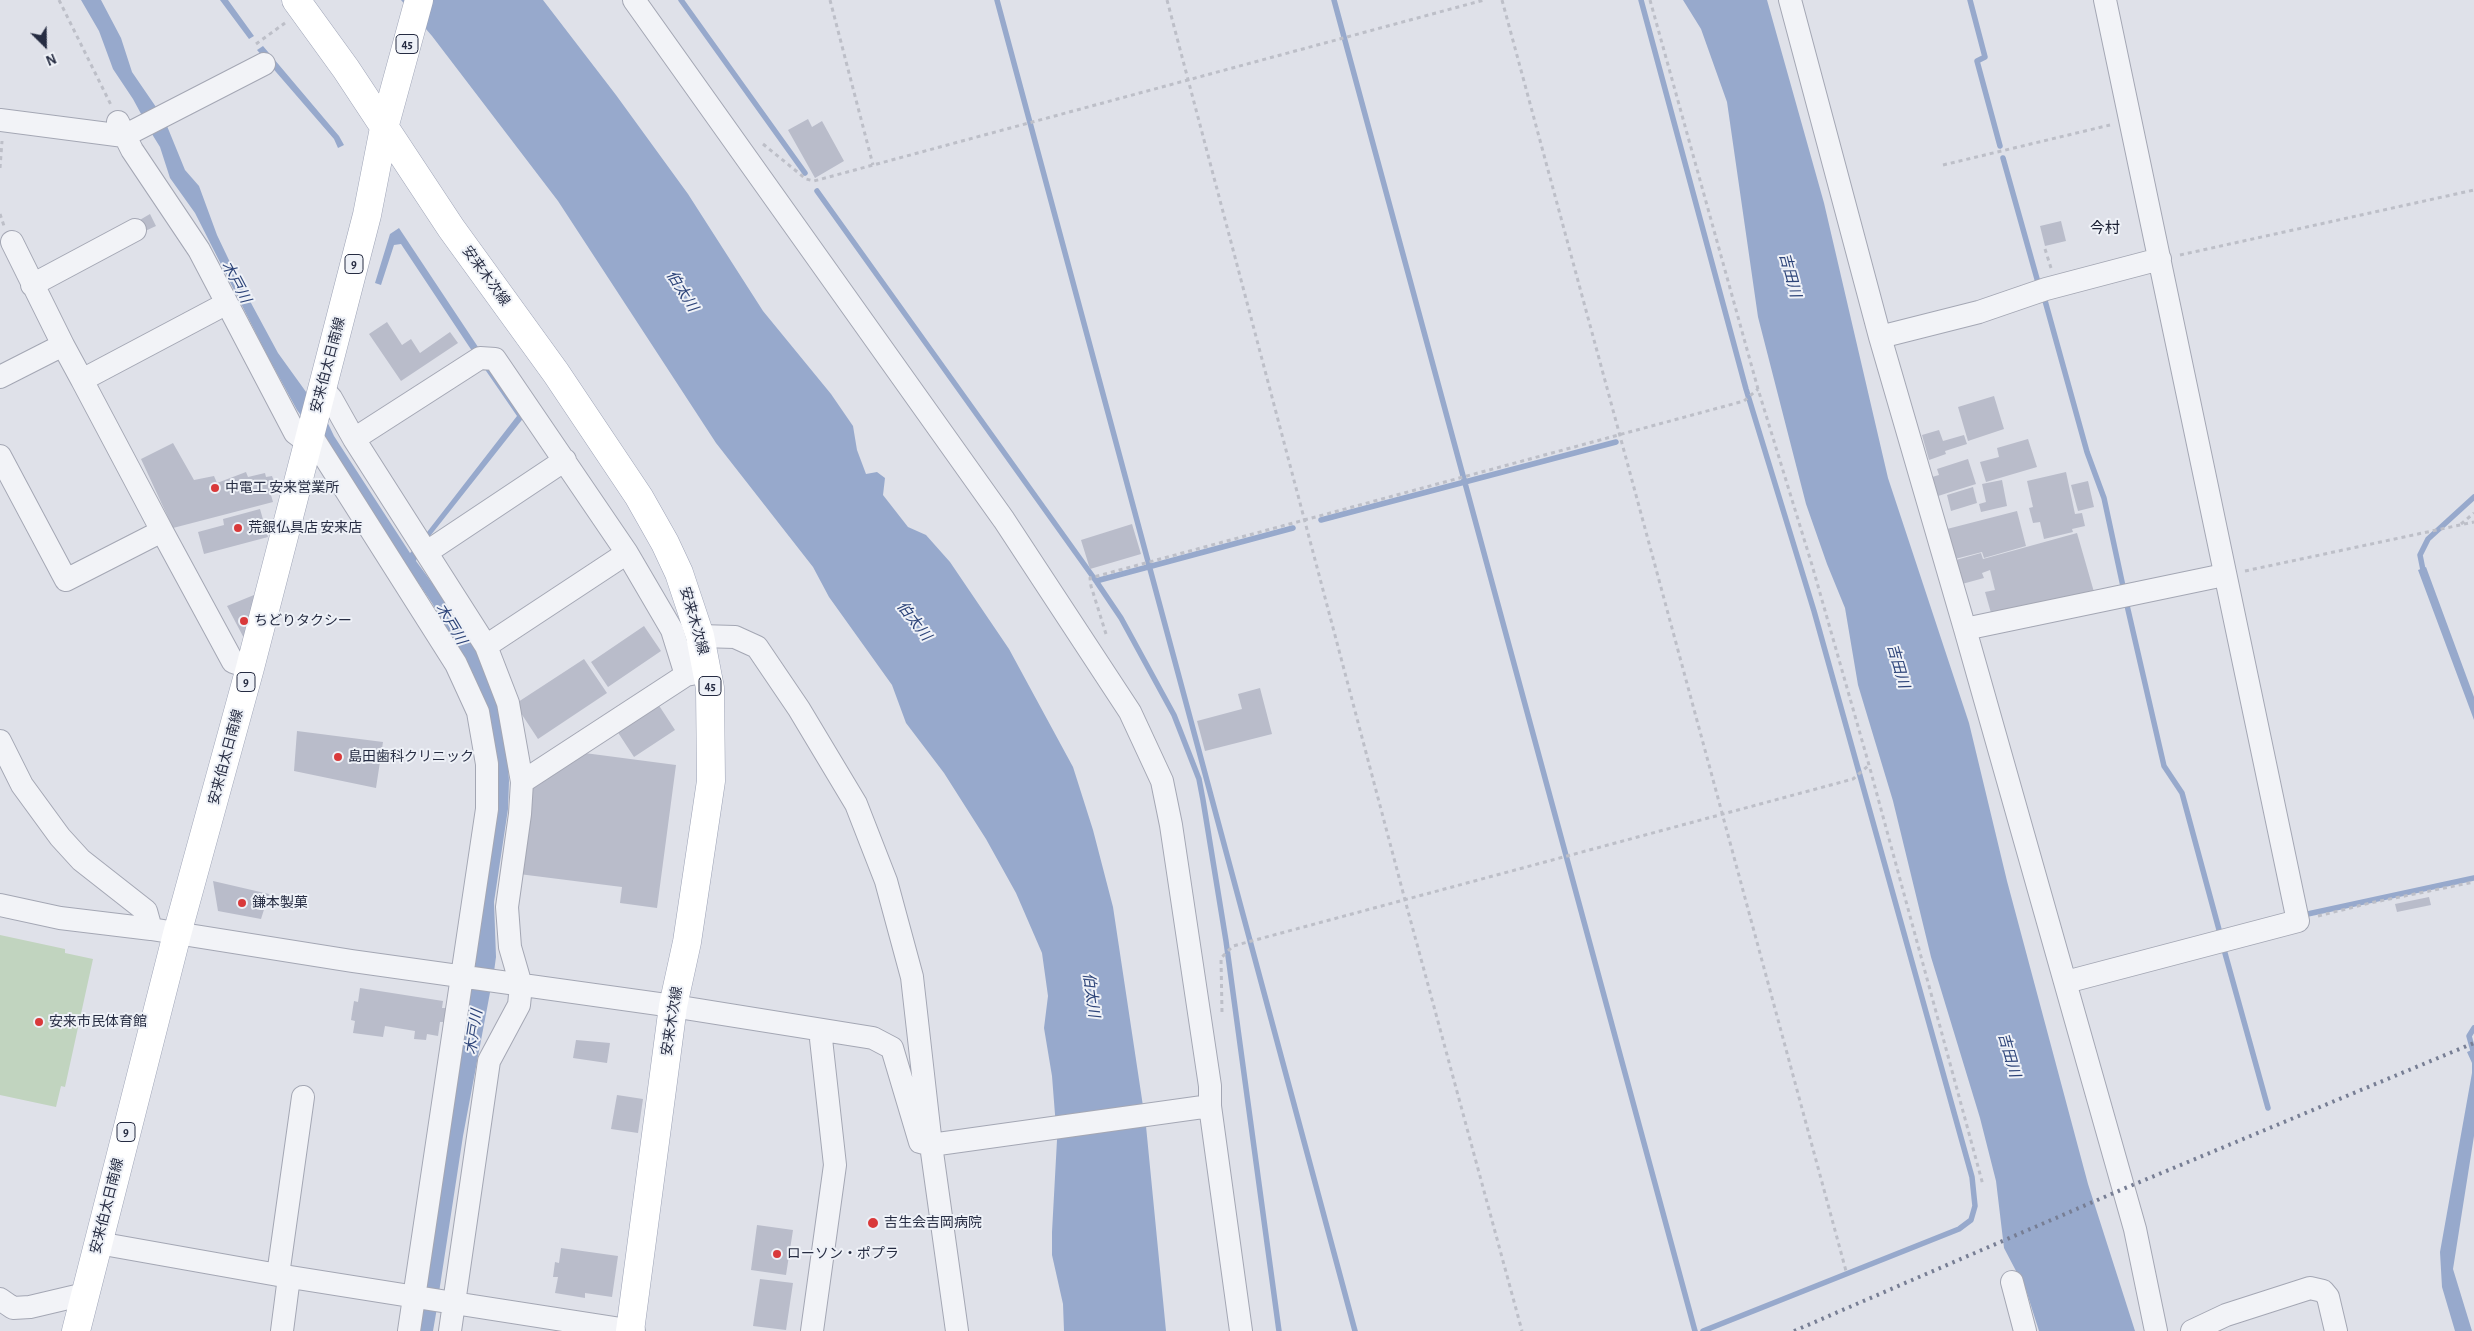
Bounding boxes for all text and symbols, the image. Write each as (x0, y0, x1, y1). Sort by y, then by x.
north arrow (20, 20, 70, 70)
road number: 45 (396, 34, 418, 54)
text: N (44, 50, 58, 67)
district label: 今村 (2090, 219, 2120, 237)
street label: 安来木次線 (459, 243, 513, 309)
water label: 吉田川 (1775, 251, 1805, 299)
road number: 9 (345, 254, 363, 274)
water label: 木戸川 (217, 258, 255, 306)
water label: 伯太川 (662, 267, 702, 315)
street label: 安来伯太日南線 (307, 315, 349, 415)
place label: 中電工 安来営業所 (225, 480, 339, 496)
marker: 中電工 安来営業所 (209, 482, 221, 494)
place label: 荒銀仏具店 安来店 (248, 520, 362, 536)
marker: 荒銀仏具店 安来店 (232, 522, 244, 534)
street label: 安来木次線 (676, 585, 712, 657)
water label: 伯太川 (893, 598, 935, 644)
water label: 木戸川 (432, 600, 470, 648)
place label: ちどりタクシー (254, 613, 352, 629)
marker: ちどりタクシー (238, 615, 250, 627)
water label: 吉田川 (1883, 642, 1913, 690)
road number: 9 (237, 672, 255, 692)
road number: 45 (699, 676, 721, 696)
street label: 安来伯太日南線 (205, 707, 247, 807)
place label: 島田歯科クリニック (348, 749, 474, 765)
marker: 島田歯科クリニック (332, 751, 344, 763)
place label: 鎌本製菓 (252, 895, 308, 911)
marker: 鎌本製菓 (236, 897, 248, 909)
water label: 伯太川 (1079, 971, 1103, 1019)
street label: 安来木次線 (658, 985, 686, 1057)
water label: 木戸川 (462, 1008, 486, 1056)
place label: 安来市民体育館 (49, 1014, 147, 1030)
marker: 安来市民体育館 (33, 1016, 45, 1028)
water label: 吉田川 (1994, 1031, 2024, 1079)
road number: 9 (117, 1122, 135, 1142)
street label: 安来伯太日南線 (87, 1156, 127, 1256)
place label: 吉生会吉岡病院 (884, 1215, 982, 1231)
marker: 吉生会吉岡病院 (866, 1216, 880, 1230)
place label: ローソン・ポプラ (787, 1246, 899, 1262)
marker: ローソン・ポプラ (771, 1248, 783, 1260)

